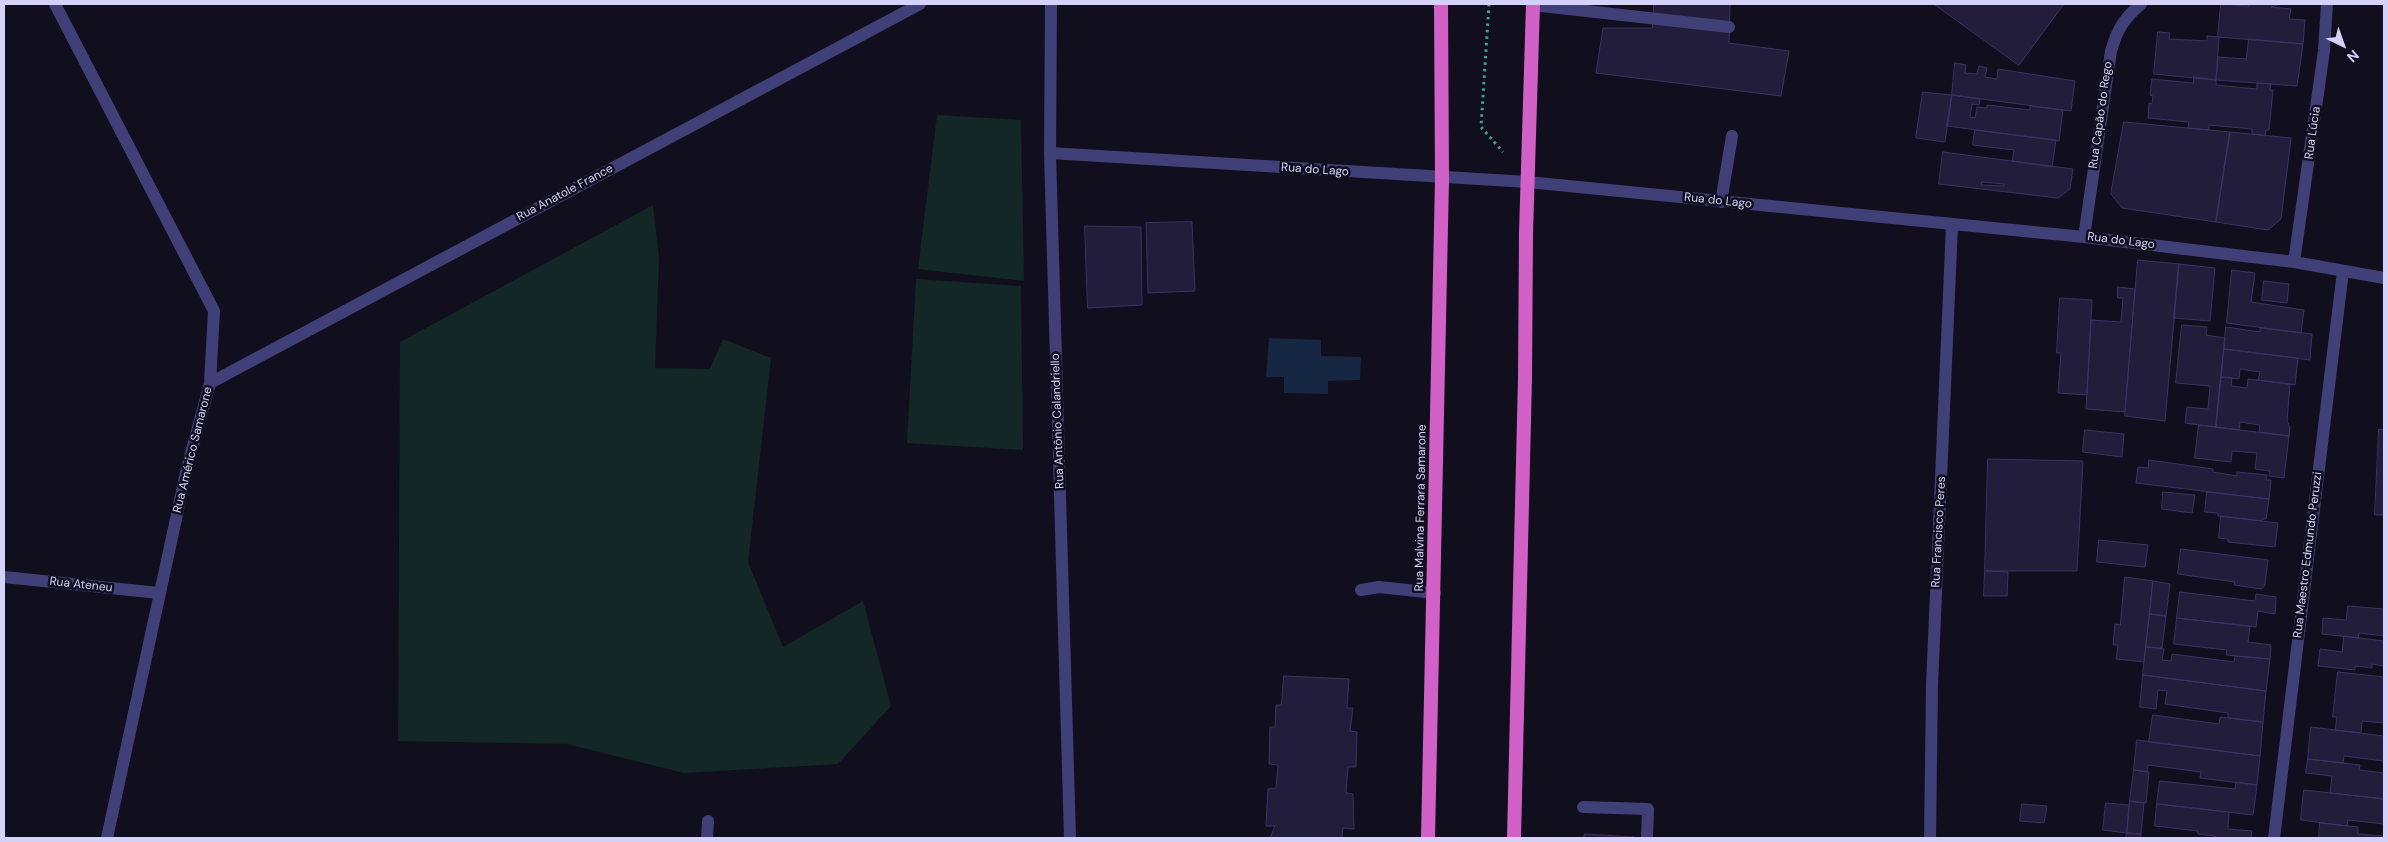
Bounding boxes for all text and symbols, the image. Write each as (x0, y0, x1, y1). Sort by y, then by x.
north arrow (2318, 20, 2368, 70)
text: N (2343, 46, 2363, 66)
street label: Rua Capão do Rego (2086, 60, 2116, 170)
street label: Rua Lúcia (2302, 106, 2324, 160)
street label: Rua do Lago (1281, 160, 1349, 180)
street label: Rua Anatole France (514, 161, 616, 225)
street label: Rua do Lago (1683, 190, 1753, 212)
street label: Rua do Lago (2086, 230, 2156, 252)
street label: Rua Antônio Calandriello (1048, 353, 1068, 489)
street label: Rua Américo Samarone (170, 385, 216, 515)
street label: Rua Malvina Ferrara Samarone (1412, 424, 1430, 592)
street label: Rua Maestro Edmundo Peruzzi (2291, 471, 2325, 639)
street label: Rua Francisco Peres (1929, 476, 1949, 588)
street label: Rua Ateneu (49, 575, 113, 595)

